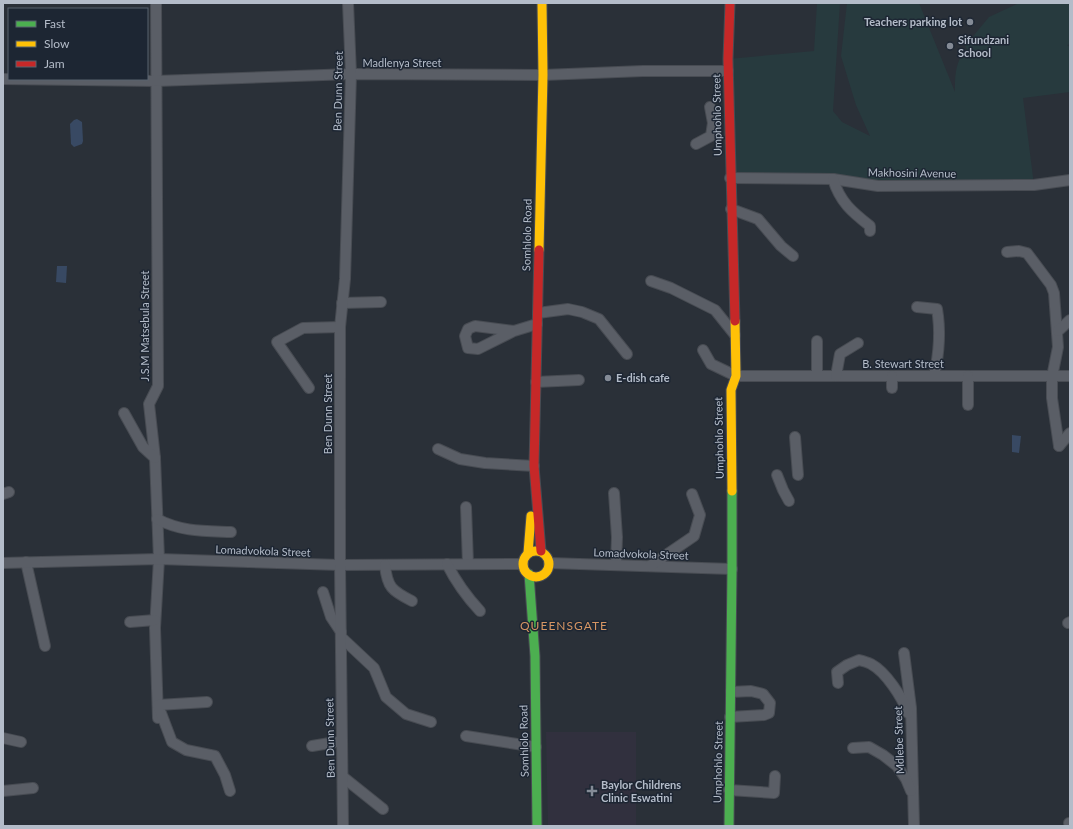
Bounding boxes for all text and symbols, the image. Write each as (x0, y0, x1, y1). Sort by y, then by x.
legend (8, 8, 148, 80)
place label: Teachers parking lot (864, 15, 963, 28)
text: Fast (44, 16, 66, 31)
marker: Teachers parking lot (965, 17, 975, 27)
place label: Sifundzani School (958, 33, 1009, 59)
text: Slow (44, 36, 70, 51)
marker: Sifundzani School (945, 41, 955, 51)
street label: Ben Dunn Street (330, 51, 345, 131)
text: Jam (44, 56, 65, 71)
street label: Madlenya Street (363, 56, 441, 69)
street label: Umphohlo Street (709, 74, 724, 156)
street label: Makhosini Avenue (868, 165, 957, 180)
street label: Somhlolo Road (519, 199, 534, 271)
street label: J.S.M Matsebula Street (138, 271, 151, 381)
street label: B. Stewart Street (862, 357, 944, 370)
place label: E-dish cafe (616, 371, 670, 384)
marker: E-dish cafe (603, 373, 613, 383)
street label: Ben Dunn Street (321, 374, 334, 454)
street label: Umphohlo Street (711, 397, 726, 479)
street label: Lomadvokola Street (215, 542, 311, 559)
street label: Lomadvokola Street (593, 545, 689, 562)
district label: QUEENSGATE (520, 618, 608, 633)
street label: Ben Dunn Street (322, 698, 337, 778)
street label: Somhlolo Road (516, 705, 531, 777)
street label: Mdlebe Street (891, 706, 906, 774)
street label: Umphohlo Street (710, 721, 725, 803)
place label: Baylor Childrens Clinic Eswatini (601, 778, 681, 804)
marker: Baylor Childrens Clinic Eswatini (586, 785, 598, 797)

